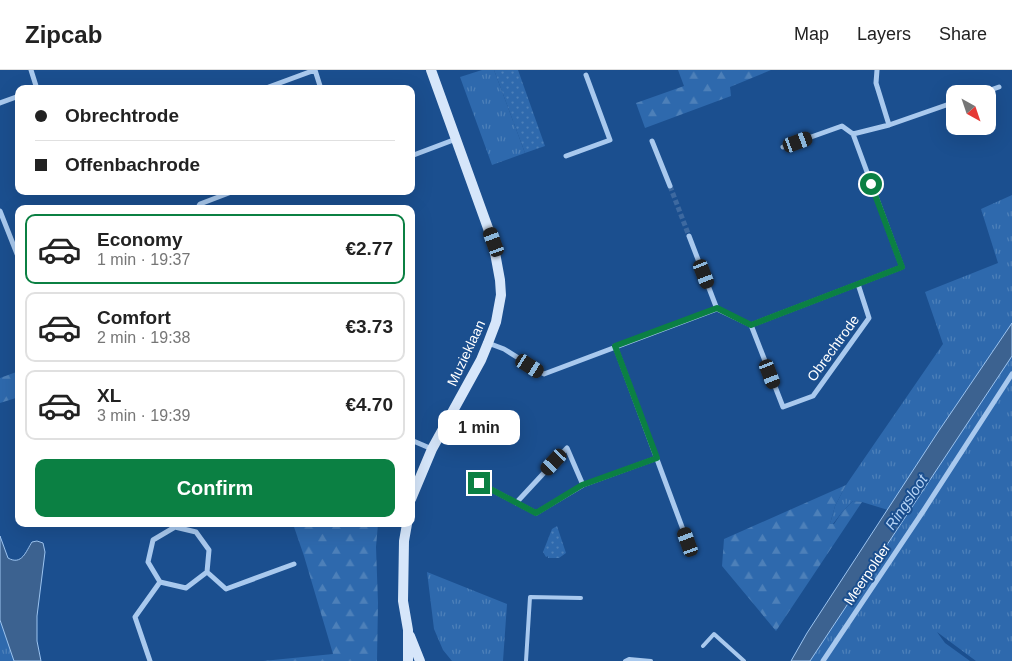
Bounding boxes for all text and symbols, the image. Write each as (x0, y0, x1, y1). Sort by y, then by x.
text: Zipcab (25, 21, 102, 48)
text: Map (794, 24, 829, 44)
text: Layers (857, 24, 911, 44)
text: Share (939, 24, 987, 44)
north arrow (946, 85, 996, 135)
map controls (946, 85, 996, 135)
text: Obrechtrode (65, 105, 179, 126)
car (781, 130, 814, 154)
text: Offenbachrode (65, 154, 200, 175)
route start (860, 173, 882, 195)
car (481, 225, 506, 259)
icon: car (37, 227, 82, 272)
text: Economy (97, 229, 183, 250)
text: €2.77 (345, 238, 393, 259)
text: 1 min · 19:37 (97, 251, 190, 268)
car (691, 257, 716, 291)
icon: car (37, 305, 82, 350)
text: Comfort (97, 307, 171, 328)
street label: Obrechtrode (804, 312, 862, 384)
text: €3.73 (345, 316, 393, 337)
street label: Muzieklaan (444, 318, 488, 388)
text: 2 min · 19:38 (97, 329, 190, 346)
car (513, 352, 546, 380)
car (757, 357, 782, 391)
icon: car (37, 383, 82, 428)
text: XL (97, 385, 121, 406)
text: €4.70 (345, 394, 393, 415)
text: 3 min · 19:39 (97, 407, 190, 424)
callout: 1 min (438, 410, 520, 446)
text: 1 min (458, 419, 500, 436)
car (538, 446, 569, 478)
button: Confirm (35, 459, 395, 517)
water label: Ringsloot (881, 471, 931, 533)
route end (468, 472, 490, 494)
car (675, 525, 700, 559)
street label: Meerpolder (841, 540, 894, 608)

